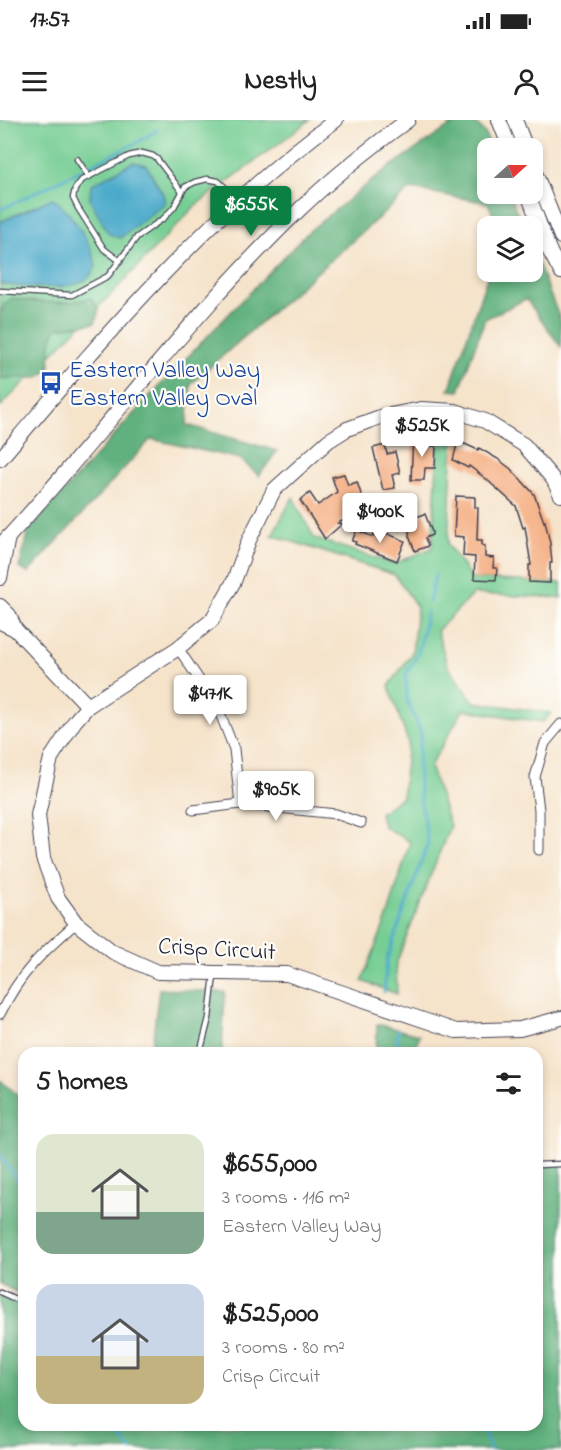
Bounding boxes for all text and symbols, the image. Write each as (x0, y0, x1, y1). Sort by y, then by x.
text: 17:57 (30, 5, 70, 37)
text: Nestly (244, 62, 317, 101)
icon: menu (18, 65, 51, 98)
icon: person (510, 65, 543, 98)
north arrow (477, 138, 543, 204)
map controls (477, 138, 543, 282)
pin: $655K (209, 186, 293, 237)
text: $655K (224, 191, 278, 220)
button: layers (477, 216, 543, 282)
place label: Eastern Valley Way Eastern Valley Oval (69, 354, 260, 418)
bus stop icon: Eastern Valley Way Eastern Valley Oval (38, 370, 64, 396)
pin: $525K (380, 407, 464, 458)
text: $525K (395, 412, 449, 441)
pin: $400K (338, 493, 422, 544)
text: $400K (356, 498, 404, 527)
pin: $471K (168, 675, 252, 726)
text: $471K (188, 680, 232, 709)
pin: $905K (234, 771, 318, 822)
text: $905K (252, 776, 300, 805)
street label: Crisp Circuit (157, 930, 277, 971)
text: 5 homes (36, 1064, 128, 1102)
icon: filters (492, 1067, 525, 1100)
text: $655,000 (222, 1146, 317, 1184)
icon: home (84, 1158, 156, 1230)
text: 3 rooms · 116 m² (222, 1184, 350, 1213)
text: Eastern Valley Way (222, 1213, 381, 1242)
text: $525,000 (222, 1296, 319, 1334)
icon: home (84, 1308, 156, 1380)
text: 3 rooms · 80 m² (222, 1334, 345, 1363)
text: Crisp Circuit (222, 1363, 320, 1392)

